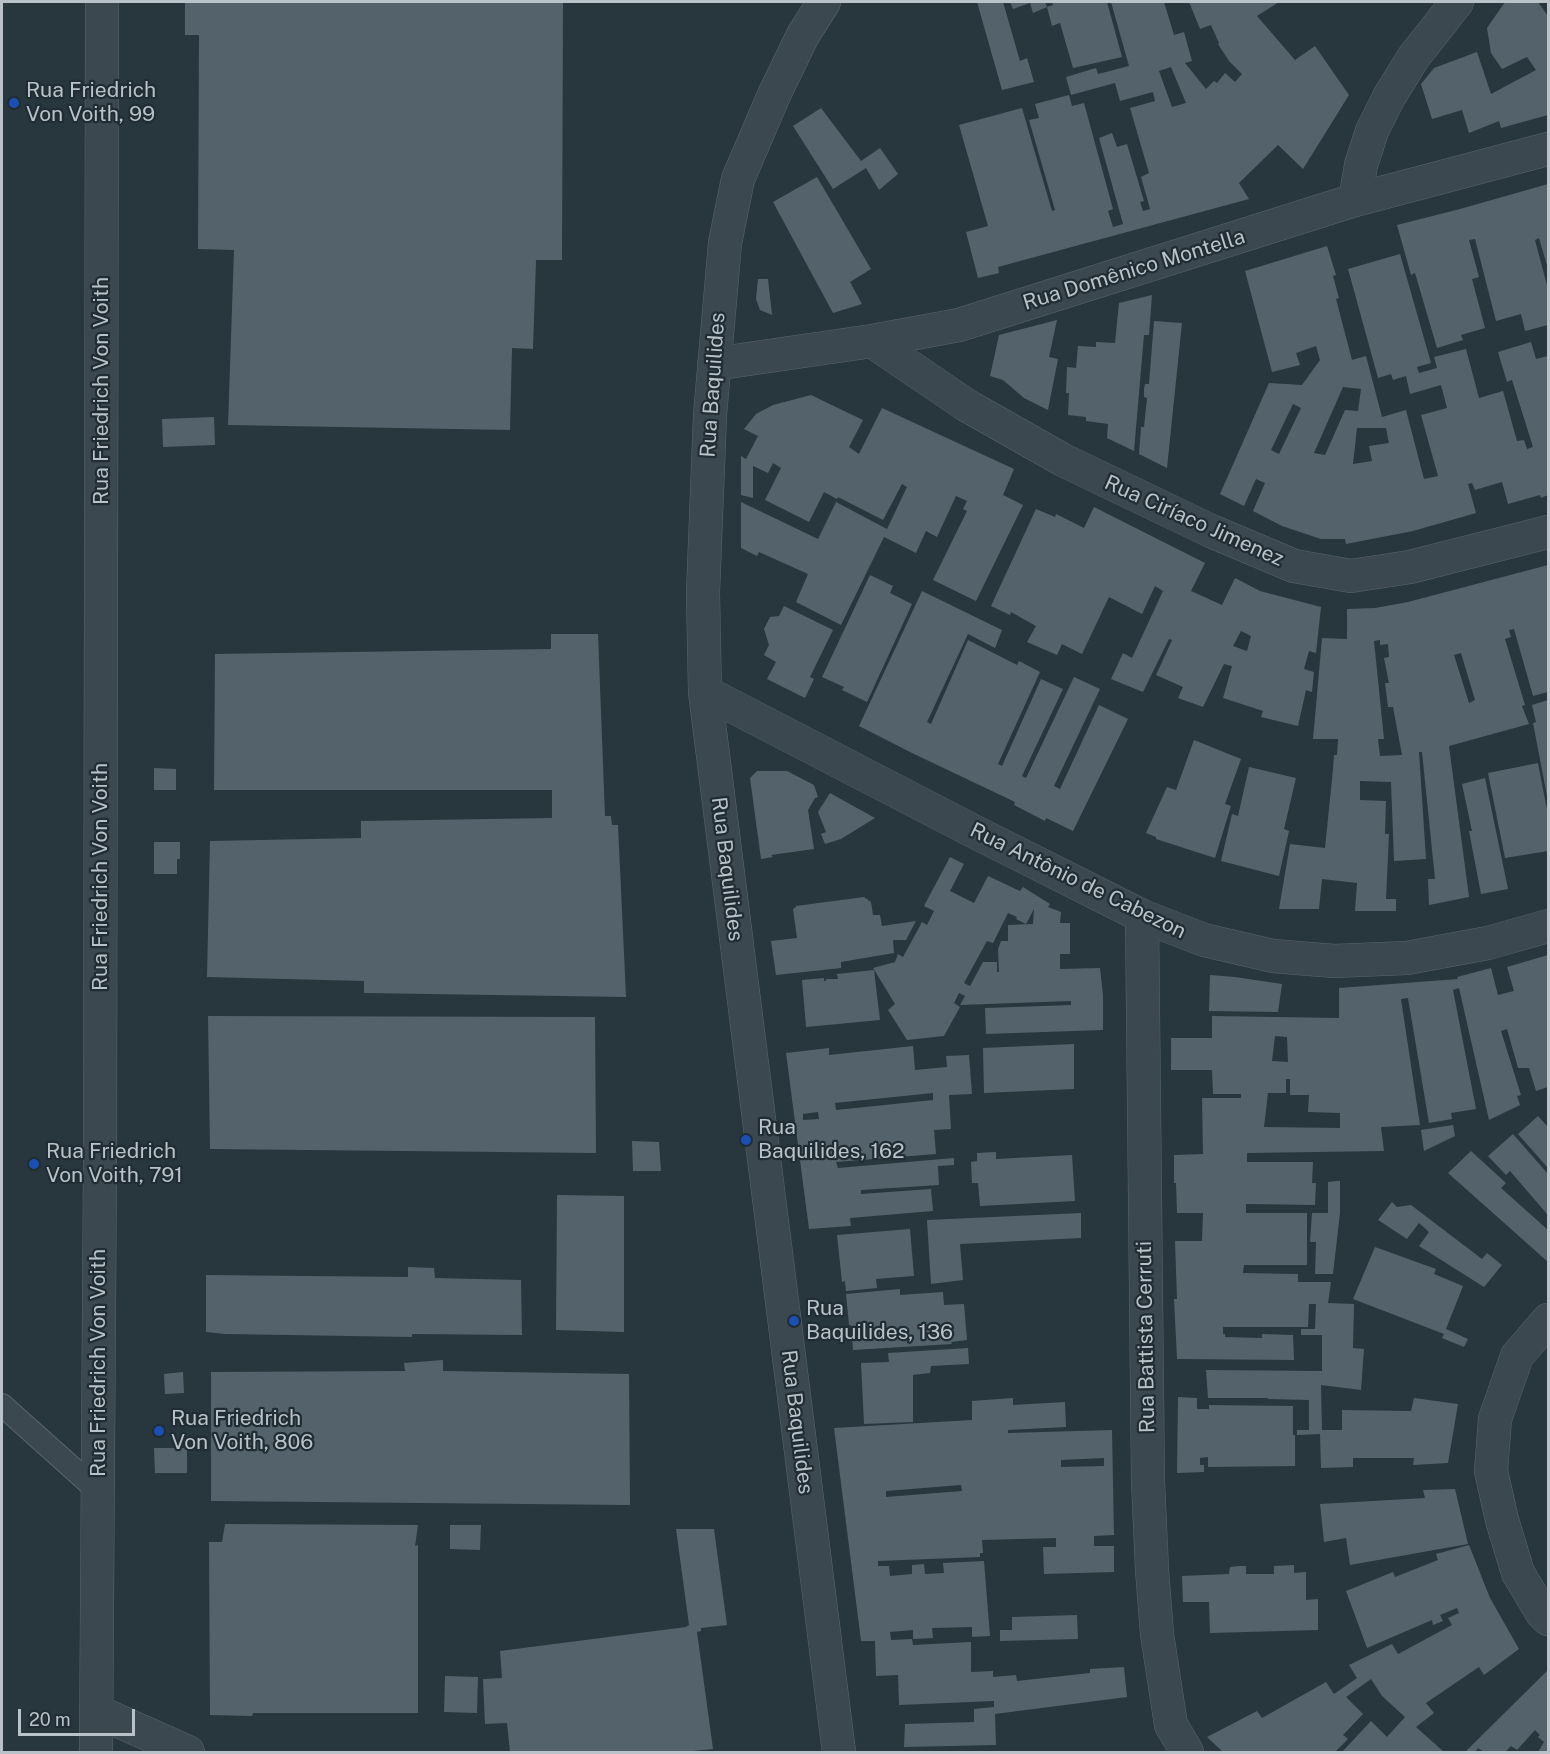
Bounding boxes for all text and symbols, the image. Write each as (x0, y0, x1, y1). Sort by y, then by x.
place label: Rua Friedrich Von Voith, 99 (26, 78, 156, 128)
marker: Rua Friedrich Von Voith, 99 (7, 96, 21, 110)
street label: Rua Domênico Montella (1020, 224, 1248, 316)
street label: Rua Friedrich Von Voith (89, 277, 115, 505)
street label: Rua Baquilides (695, 312, 731, 458)
street label: Rua Ciríaco Jimenez (1101, 470, 1287, 572)
street label: Rua Friedrich Von Voith (88, 763, 114, 991)
street label: Rua Baquilides (706, 795, 748, 943)
street label: Rua Antônio de Cabezon (966, 818, 1190, 944)
place label: Rua Baquilides, 162 (758, 1115, 905, 1165)
marker: Rua Baquilides, 162 (739, 1133, 753, 1147)
place label: Rua Friedrich Von Voith, 791 (46, 1139, 183, 1189)
marker: Rua Friedrich Von Voith, 791 (27, 1157, 41, 1171)
street label: Rua Battista Cerruti (1132, 1241, 1160, 1433)
street label: Rua Friedrich Von Voith (86, 1249, 112, 1477)
place label: Rua Baquilides, 136 (806, 1296, 953, 1346)
marker: Rua Baquilides, 136 (787, 1314, 801, 1328)
street label: Rua Baquilides (776, 1348, 818, 1496)
place label: Rua Friedrich Von Voith, 806 (171, 1406, 313, 1456)
marker: Rua Friedrich Von Voith, 806 (152, 1424, 166, 1438)
scale bar (21, 1697, 138, 1735)
text: 20 m (29, 1709, 71, 1730)

